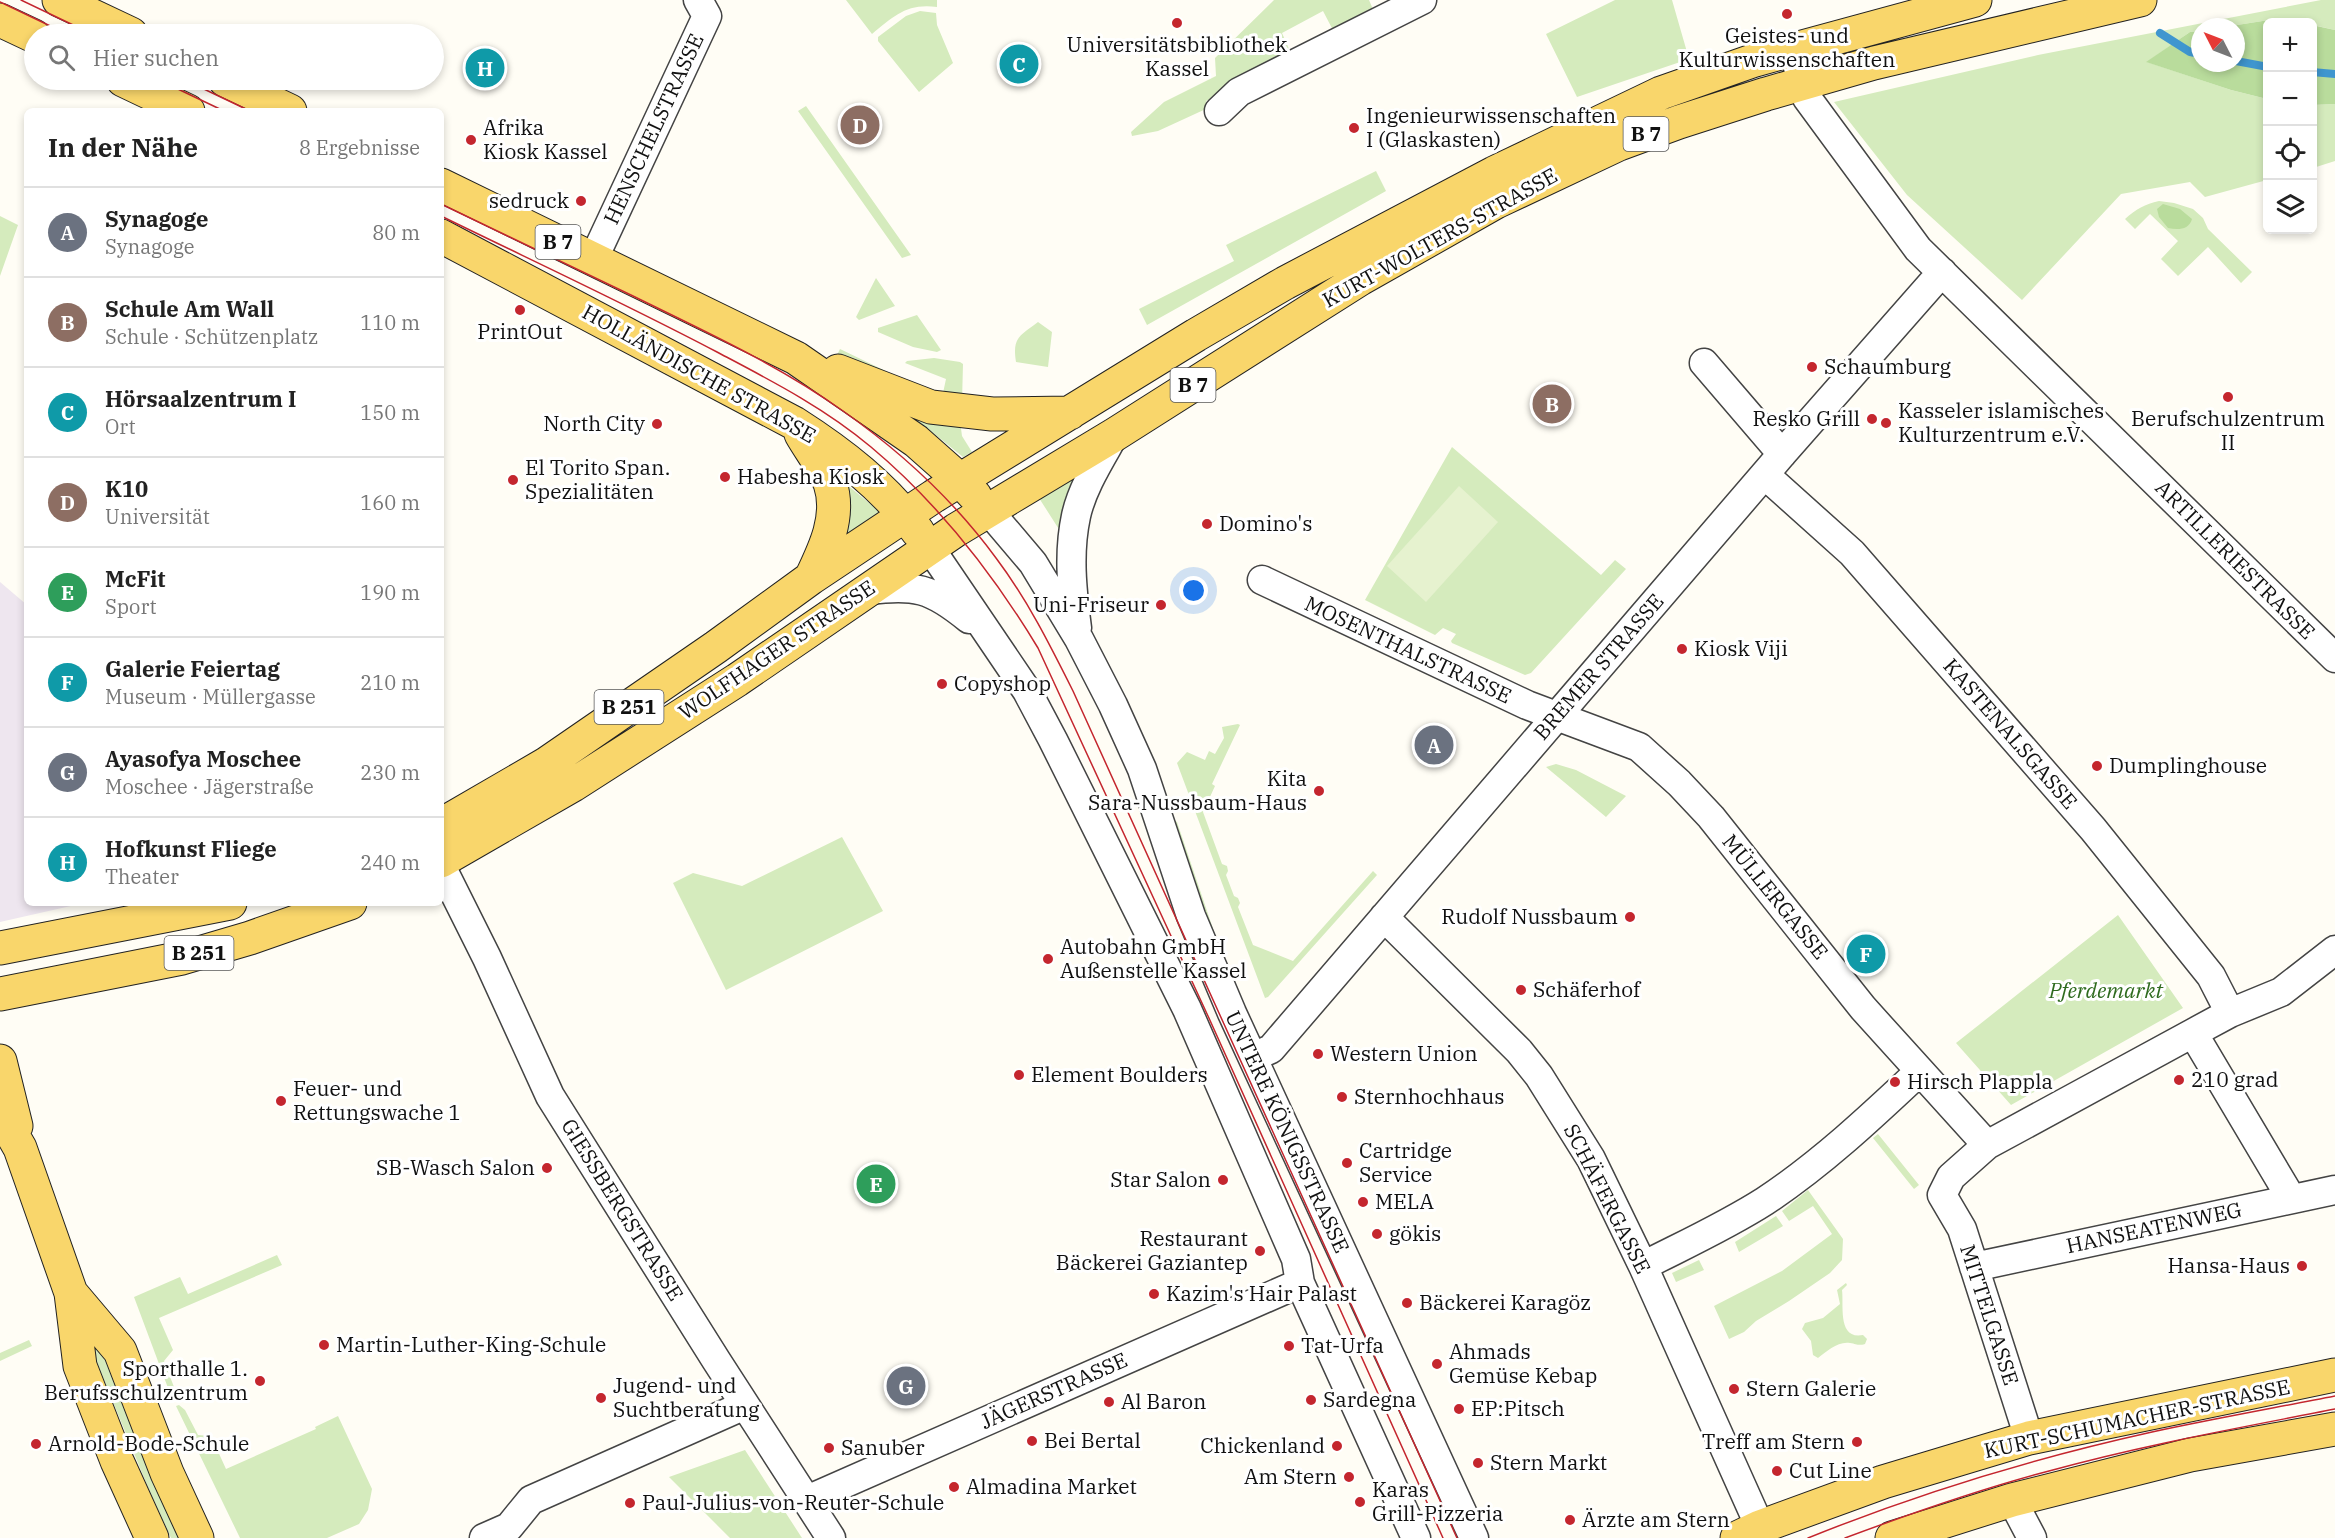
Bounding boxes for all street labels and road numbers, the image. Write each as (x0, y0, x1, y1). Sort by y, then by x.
street label: HENSCHELSTRASSE (597, 29, 710, 228)
road number: B 7 (1624, 117, 1668, 151)
street label: KURT-WOLTERS-STRASSE (1317, 161, 1562, 313)
road number: B 7 (536, 225, 580, 259)
street label: HOLLÄNDISCHE STRASSE (578, 297, 821, 449)
road number: B 7 (1170, 368, 1216, 402)
street label: ARTILLERIESTRASSE (2150, 473, 2322, 645)
street label: WOLFHAGER STRASSE (673, 573, 880, 725)
street label: BREMER STRASSE (1527, 587, 1669, 745)
street label: MOSENTHALSTRASSE (1300, 589, 1516, 709)
street label: KASTENALSGASSE (1937, 652, 2084, 815)
road number: B 251 (594, 690, 664, 724)
street label: MÜLLERGASSE (1717, 828, 1835, 965)
road number: B 251 (164, 936, 234, 970)
street label: UNTERE KÖNIGSSTRASSE (1219, 1006, 1356, 1257)
street label: GIESSBERGSTRASSE (555, 1113, 690, 1306)
street label: SCHÄFERGASSE (1558, 1119, 1658, 1278)
street label: HANSEATENWEG (2063, 1195, 2244, 1259)
street label: MITTELGASSE (1954, 1241, 2026, 1389)
street label: JÄGERSTRASSE (976, 1345, 1132, 1435)
street label: KURT-SCHUMACHER-STRASSE (1981, 1372, 2292, 1464)

